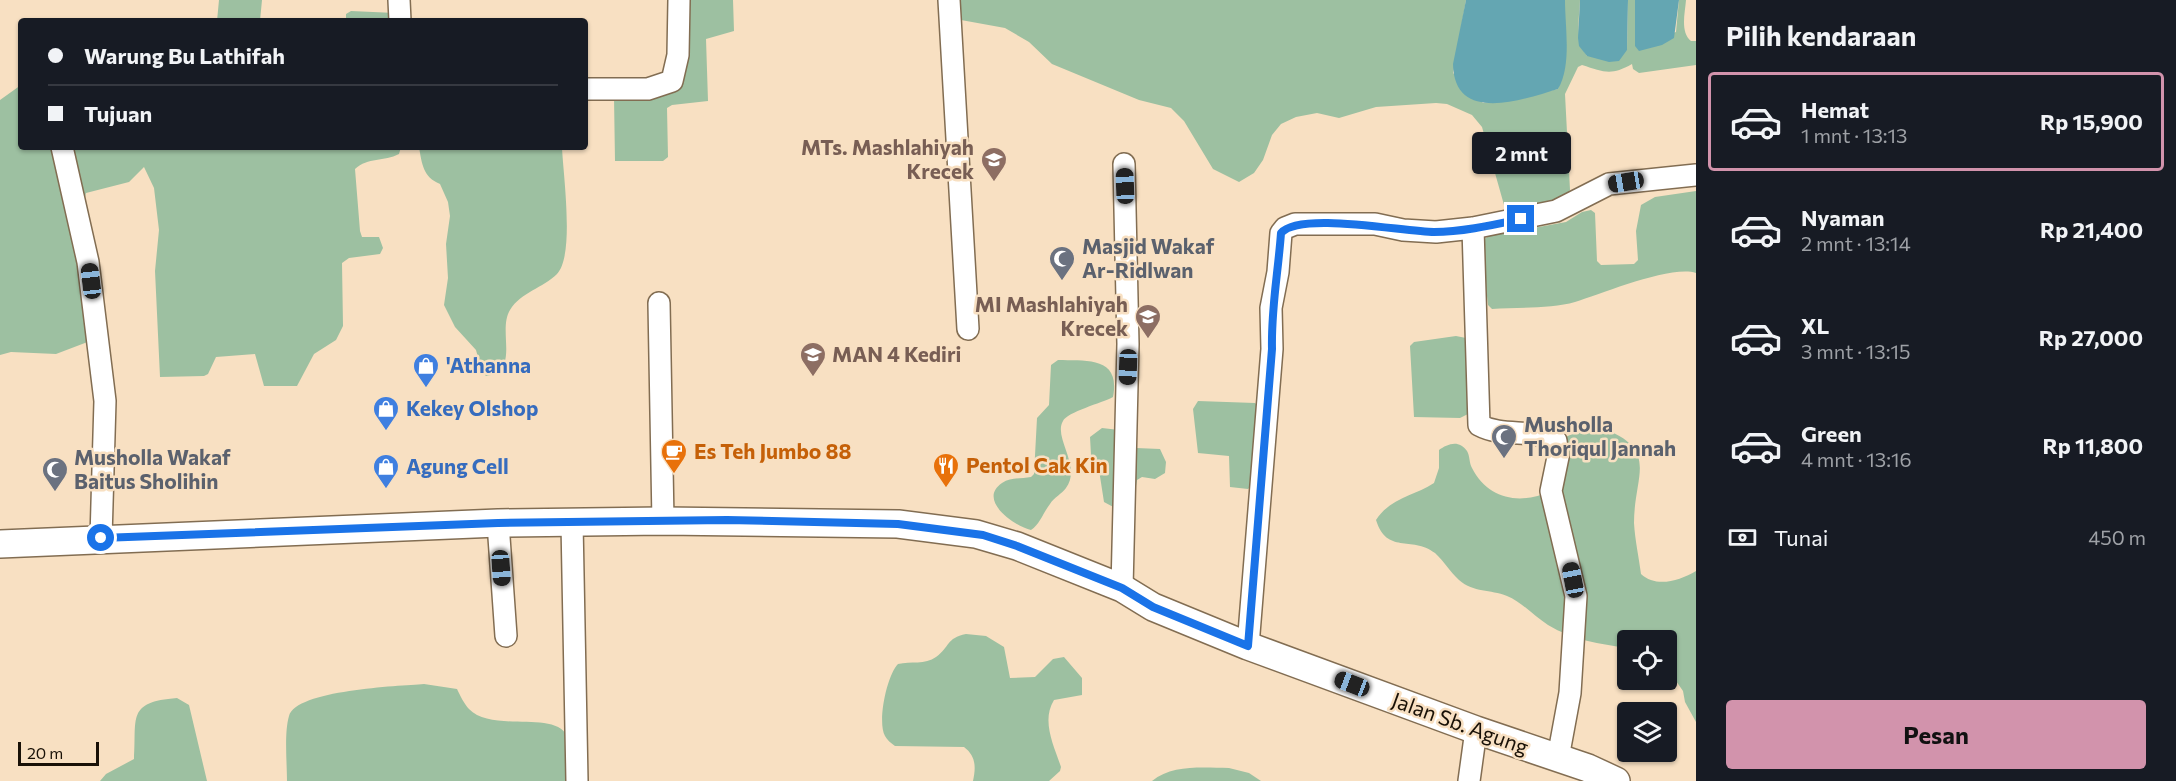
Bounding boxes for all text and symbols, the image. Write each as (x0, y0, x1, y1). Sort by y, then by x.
text: Pilih kendaraan (1726, 19, 1916, 52)
text: Warung Bu Lathifah (84, 42, 285, 69)
icon: car (1729, 95, 1783, 149)
text: Hemat (1801, 96, 1869, 123)
text: Tujuan (84, 100, 152, 127)
text: Rp 15,900 (2040, 108, 2143, 135)
text: 1 mnt · 13:13 (1801, 123, 1908, 147)
callout: 2 mnt (1472, 132, 1570, 174)
place label: MTs. Mashlahiyah Krecek (801, 134, 974, 183)
text: 2 mnt (1495, 141, 1548, 165)
school or university icon: MTs. Mashlahiyah Krecek (979, 145, 1009, 183)
car (1115, 168, 1135, 204)
car (1607, 170, 1645, 194)
icon: car (1729, 203, 1783, 257)
text: Nyaman (1801, 204, 1884, 231)
route end (1507, 205, 1534, 232)
text: Rp 21,400 (2040, 216, 2143, 243)
text: 2 mnt · 13:14 (1801, 231, 1911, 255)
place label: Masjid Wakaf Ar-Ridlwan (1082, 233, 1215, 282)
mosque icon: Masjid Wakaf Ar-Ridlwan (1047, 244, 1077, 282)
car (80, 262, 102, 300)
place label: MI Mashlahiyah Krecek (975, 291, 1128, 340)
school or university icon: MI Mashlahiyah Krecek (1133, 302, 1163, 340)
icon: car (1729, 311, 1783, 365)
text: XL (1801, 312, 1829, 339)
text: Rp 27,000 (2039, 324, 2143, 351)
text: 3 mnt · 13:15 (1801, 339, 1910, 363)
school or university icon: MAN 4 Kediri (798, 340, 828, 378)
place label: MAN 4 Kediri (832, 341, 961, 366)
car (1118, 349, 1138, 385)
shop icon: 'Athanna (411, 351, 441, 389)
place label: 'Athanna (446, 352, 531, 377)
shop icon: Kekey Olshop (371, 394, 401, 432)
place label: Kekey Olshop (406, 395, 538, 420)
place label: Musholla Thoriqul Jannah (1524, 411, 1676, 460)
icon: car (1729, 419, 1783, 473)
text: Green (1801, 420, 1862, 447)
mosque icon: Musholla Thoriqul Jannah (1489, 422, 1519, 460)
text: Rp 11,800 (2043, 432, 2143, 459)
cafe icon: Es Teh Jumbo 88 (659, 437, 689, 475)
place label: Es Teh Jumbo 88 (694, 438, 851, 463)
place label: Musholla Wakaf Baitus Sholihin (74, 444, 231, 493)
text: 4 mnt · 13:16 (1801, 447, 1912, 471)
restaurant icon: Pentol Cak Kin (931, 451, 961, 489)
shop icon: Agung Cell (371, 452, 401, 490)
place label: Pentol Cak Kin (966, 452, 1108, 477)
place label: Agung Cell (406, 453, 509, 478)
mosque icon: Musholla Wakaf Baitus Sholihin (40, 455, 70, 493)
icon: cash (1726, 521, 1759, 554)
route start (87, 524, 114, 551)
text: Tunai (1774, 524, 1828, 551)
text: 450 m (2088, 525, 2146, 549)
car (491, 549, 511, 587)
car (1561, 561, 1585, 599)
map controls (1617, 630, 1677, 762)
button: locate (1617, 630, 1677, 690)
car (1332, 669, 1372, 699)
street label: Jalan Sb. Agung (1389, 686, 1532, 759)
button: Pesan (1726, 700, 2146, 769)
button: layers (1617, 702, 1677, 762)
scale bar (18, 739, 99, 766)
text: 20 m (27, 743, 63, 762)

